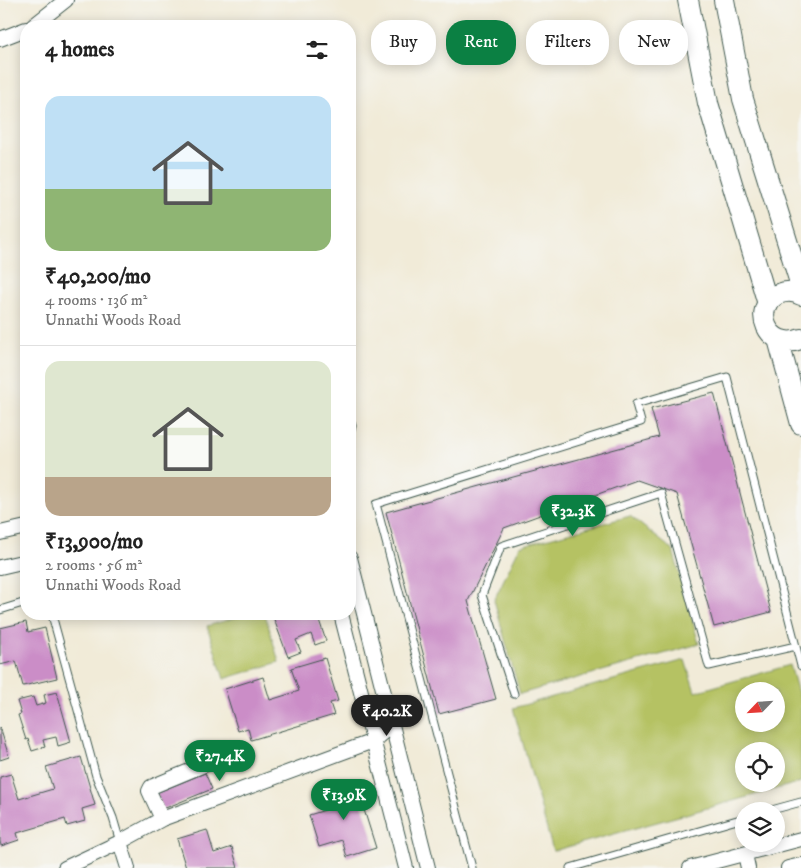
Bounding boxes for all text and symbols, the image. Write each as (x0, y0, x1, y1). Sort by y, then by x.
chip: Buy (371, 20, 436, 65)
chip: Rent (446, 20, 516, 65)
chip: Filters (526, 20, 609, 65)
chip: New (619, 20, 688, 65)
icon: filters (303, 36, 331, 64)
text: 4 homes (45, 37, 114, 63)
icon: home (143, 128, 233, 218)
text: ₹40,200/mo (45, 264, 151, 290)
text: 4 rooms · 136 m² (45, 290, 148, 310)
text: Unnathi Woods Road (45, 310, 181, 330)
icon: home (143, 394, 233, 484)
pin: ₹32.3K (532, 494, 614, 537)
text: ₹32.3K (551, 501, 595, 521)
text: ₹13,900/mo (45, 529, 143, 555)
text: 2 rooms · 56 m² (45, 555, 142, 575)
text: Unnathi Woods Road (45, 575, 181, 595)
north arrow (735, 682, 785, 732)
map controls (735, 682, 785, 852)
pin: ₹40.2K (346, 694, 428, 737)
text: ₹40.2K (362, 701, 412, 721)
pin: ₹27.4K (179, 740, 261, 782)
button: locate (735, 742, 785, 792)
text: ₹27.4K (195, 746, 245, 766)
pin: ₹13.9K (303, 778, 385, 821)
text: ₹13.9K (322, 785, 366, 805)
button: layers (735, 802, 785, 852)

